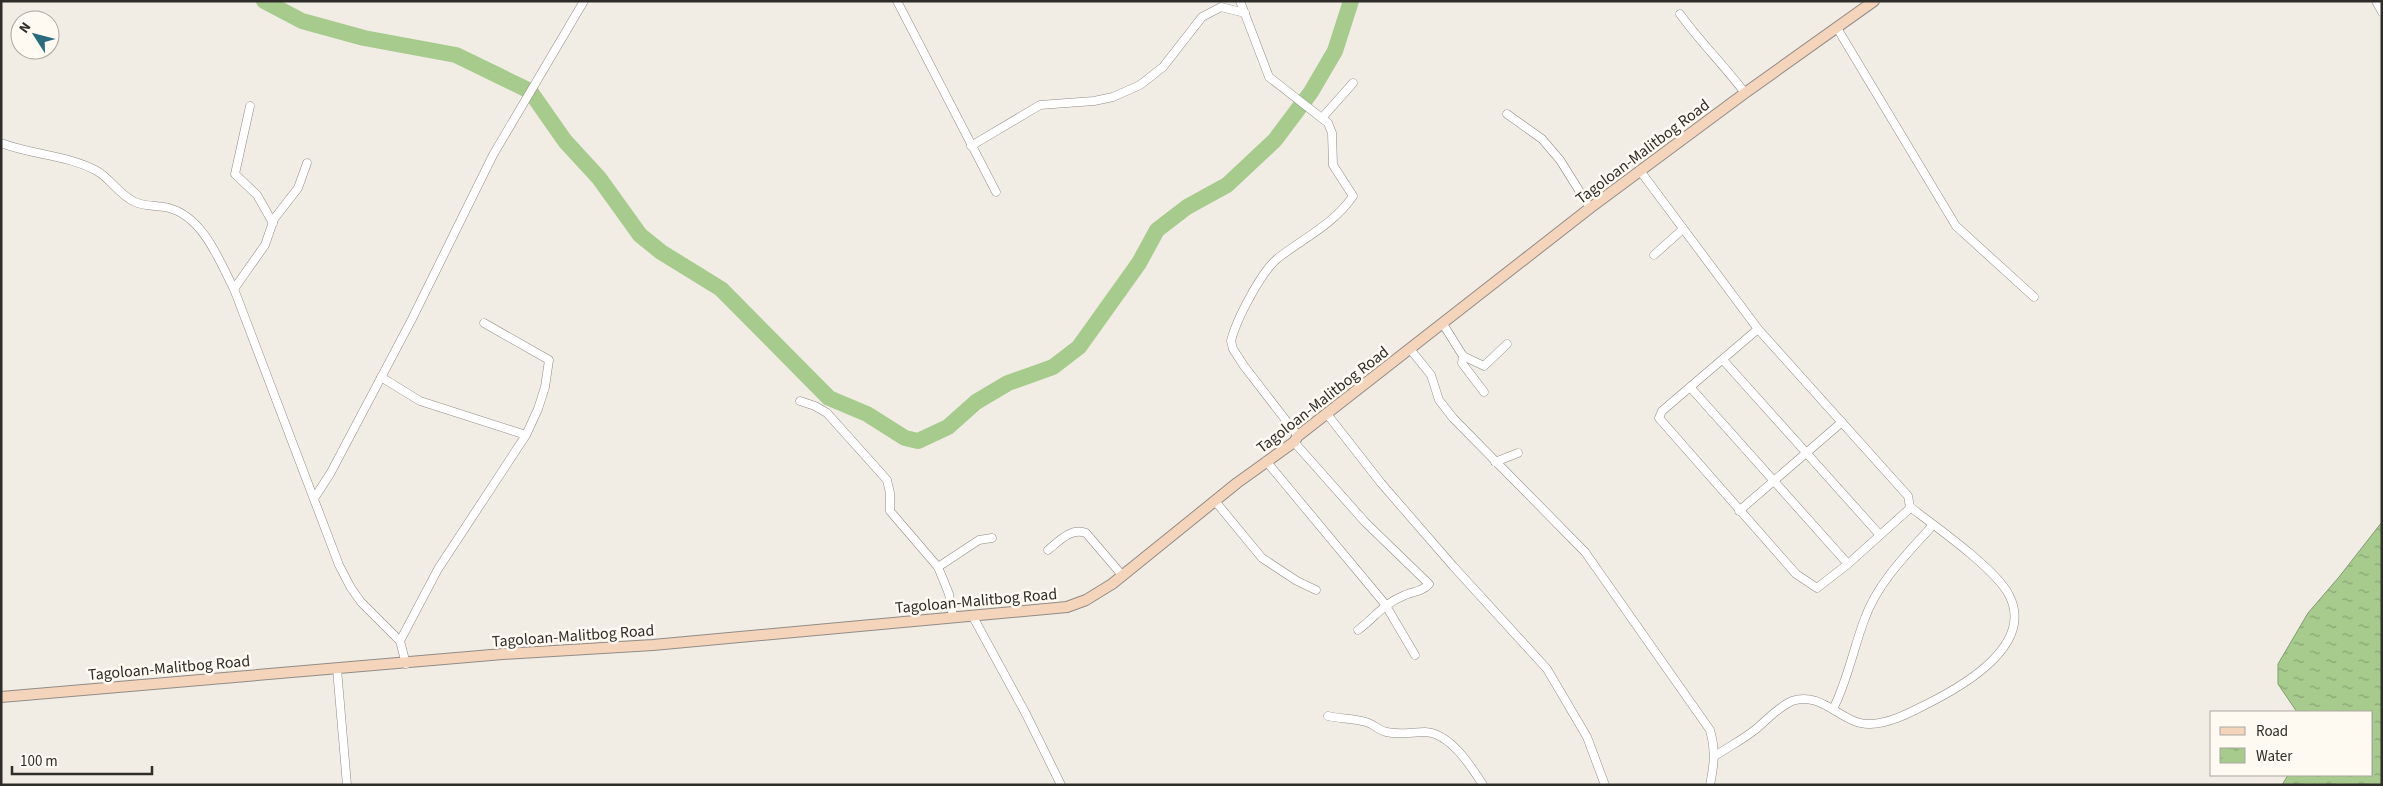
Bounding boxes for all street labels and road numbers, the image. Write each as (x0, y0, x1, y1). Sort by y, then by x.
street label: Tagoloan-Malitbog Road (1571, 94, 1714, 209)
street label: Tagoloan-Malitbog Road (1252, 341, 1393, 458)
street label: Tagoloan-Malitbog Road (894, 583, 1058, 619)
street label: Tagoloan-Malitbog Road (491, 619, 655, 653)
street label: Tagoloan-Malitbog Road (87, 650, 251, 686)

